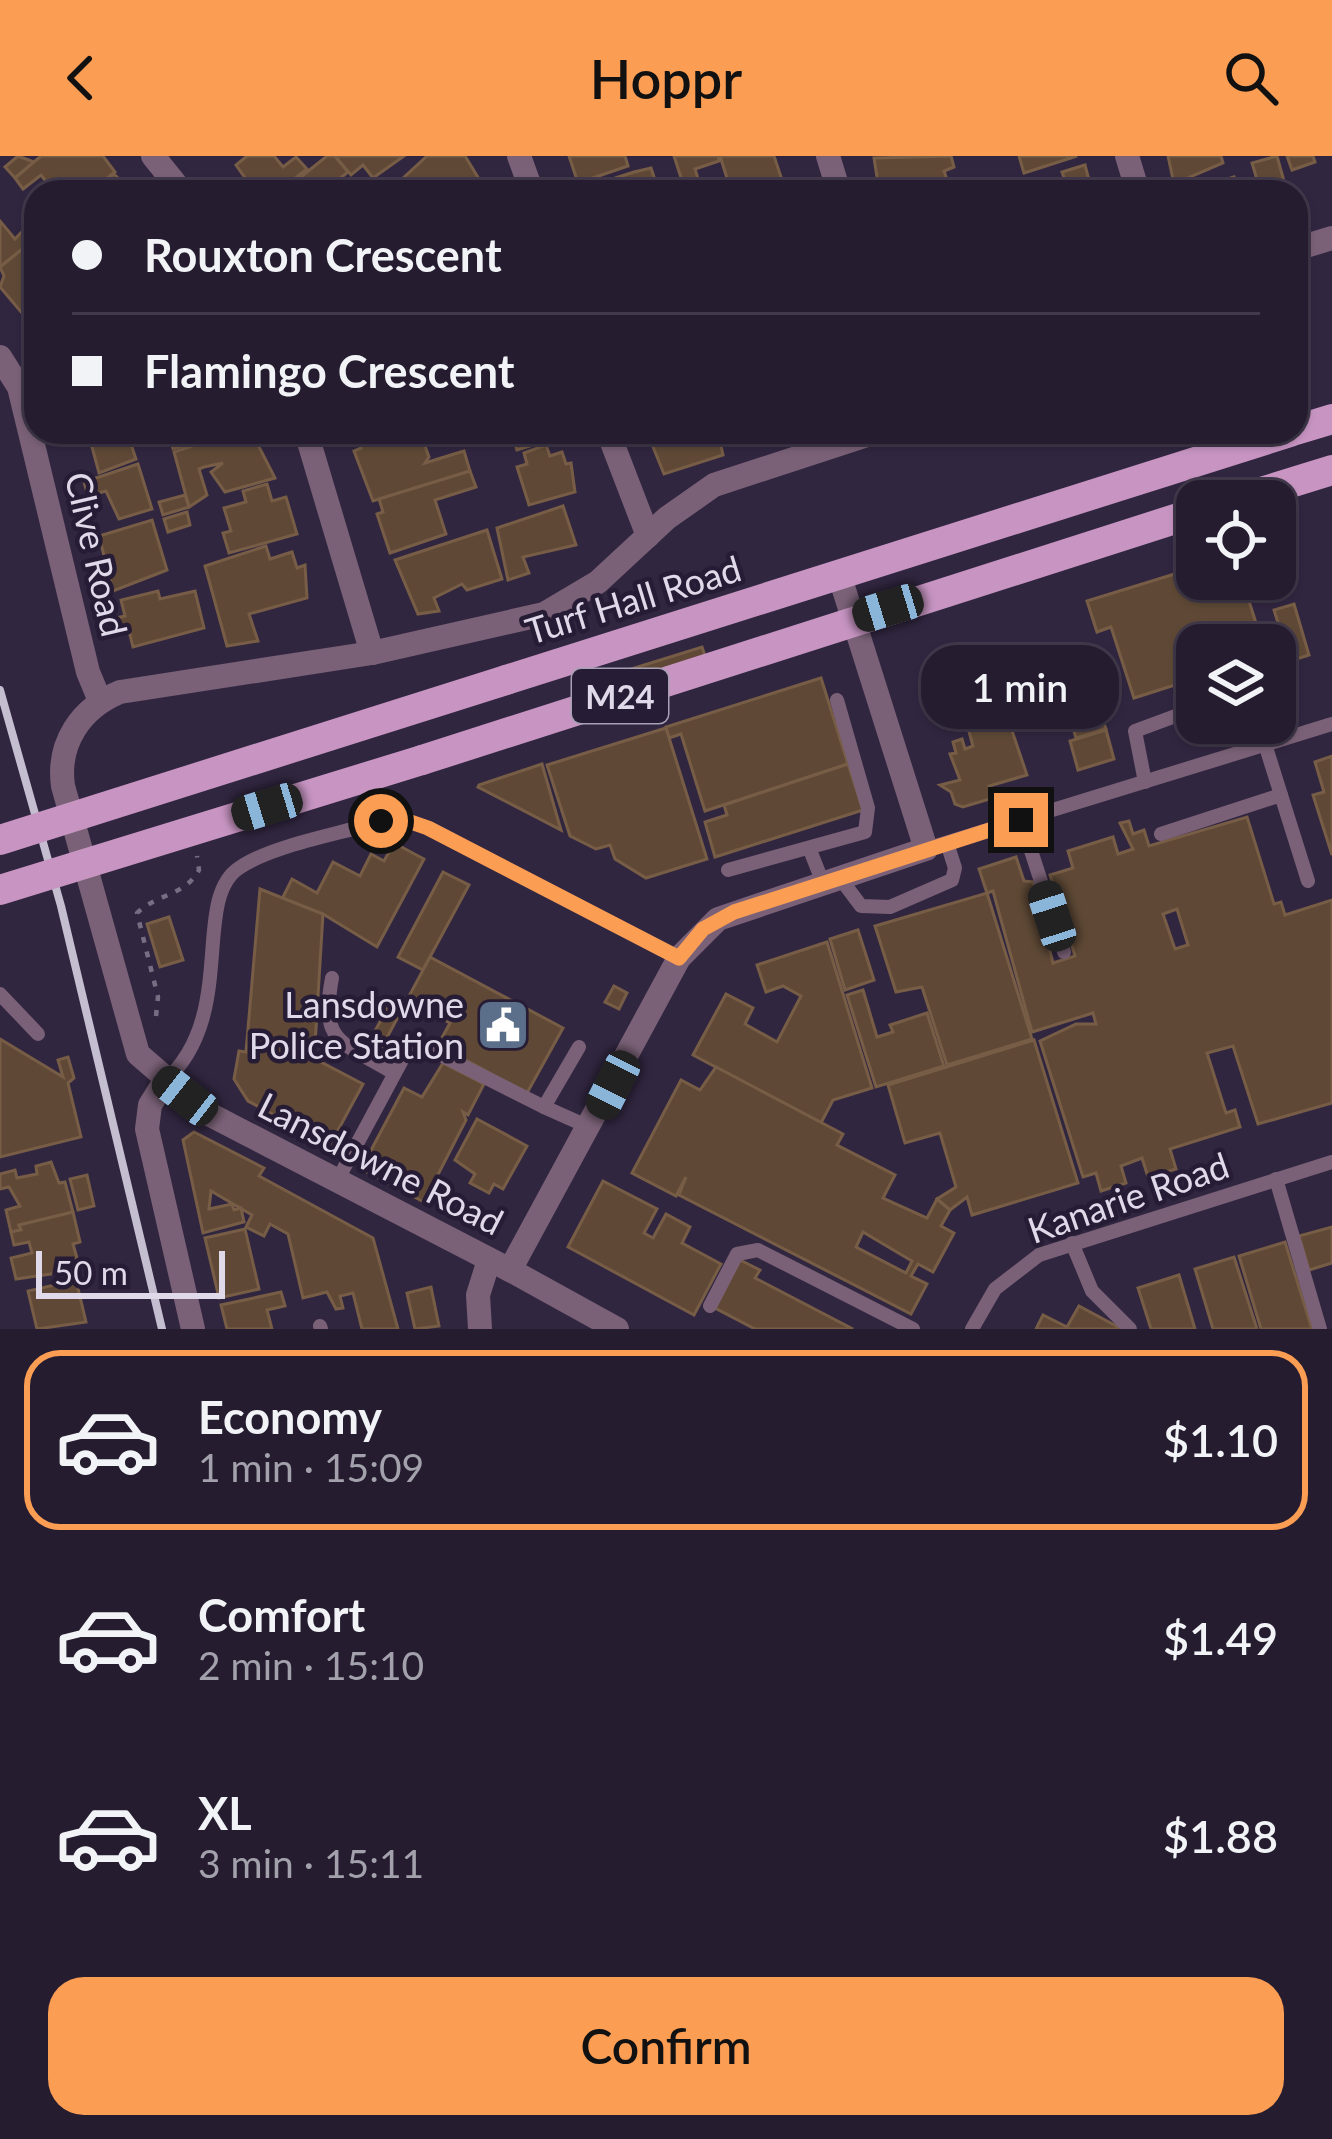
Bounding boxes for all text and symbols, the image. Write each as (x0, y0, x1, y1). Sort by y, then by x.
icon: back (48, 45, 114, 111)
icon: search (1218, 45, 1284, 111)
text: Hoppr (590, 46, 742, 111)
text: Rouxton Crescent (144, 228, 502, 282)
text: Flamingo Crescent (144, 344, 515, 398)
street label: Clive Road (57, 468, 137, 640)
map controls (1176, 480, 1296, 744)
button: locate (1176, 480, 1296, 600)
street label: Turf Hall Road (520, 545, 746, 653)
car (848, 580, 928, 636)
button: layers (1176, 624, 1296, 744)
callout: 1 min (922, 646, 1120, 730)
text: 1 min (972, 664, 1068, 710)
road number: M24 (572, 669, 668, 723)
car (227, 779, 307, 835)
route end (994, 793, 1048, 847)
route start (354, 794, 408, 848)
car (1024, 876, 1080, 956)
place label: Lansdowne Police Station (249, 982, 464, 1067)
public building icon: Lansdowne Police Station (475, 997, 531, 1053)
car (581, 1045, 645, 1125)
car (146, 1060, 224, 1132)
street label: Lansdowne Road (251, 1082, 511, 1244)
street label: Kanarie Road (1022, 1142, 1234, 1252)
scale bar (36, 1245, 225, 1298)
text: 50 m (54, 1252, 128, 1292)
icon: car (54, 1386, 162, 1494)
text: Economy (198, 1390, 382, 1444)
text: $1.10 (1163, 1413, 1278, 1467)
text: 1 min · 15:09 (198, 1444, 424, 1490)
icon: car (54, 1584, 162, 1692)
text: Comfort (198, 1588, 365, 1642)
text: $1.49 (1163, 1611, 1278, 1665)
text: 2 min · 15:10 (198, 1642, 424, 1688)
icon: car (54, 1782, 162, 1890)
text: XL (198, 1786, 252, 1840)
text: $1.88 (1163, 1809, 1278, 1863)
text: 3 min · 15:11 (198, 1840, 424, 1886)
button: Confirm (48, 1977, 1284, 2115)

